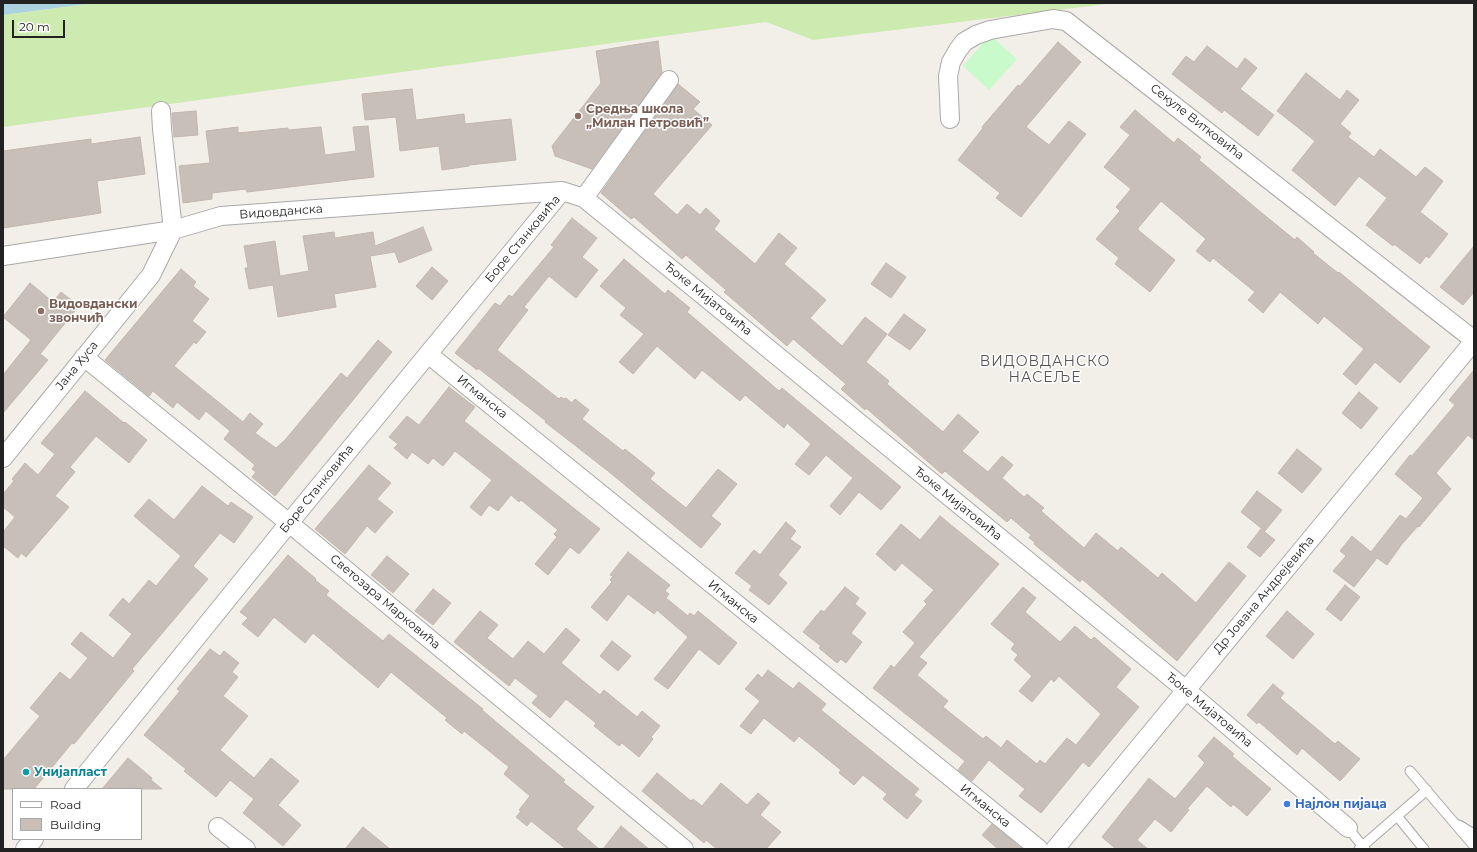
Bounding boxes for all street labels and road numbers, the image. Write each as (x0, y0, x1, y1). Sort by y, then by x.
street label: Секуле Витковића (1147, 81, 1247, 163)
street label: Боре Станковића (482, 193, 564, 285)
street label: Видовданска (239, 202, 323, 222)
street label: Ђоке Мијатовића (661, 259, 755, 339)
street label: Јана Хуса (53, 338, 101, 394)
street label: Игманска (454, 372, 510, 422)
street label: Боре Станковића (277, 442, 357, 536)
street label: Ђоке Мијатовића (911, 464, 1005, 544)
street label: Др Јована Андрејевића (1211, 533, 1317, 657)
street label: Светозара Марковића (327, 552, 443, 652)
street label: Игманска (705, 577, 761, 627)
street label: Ђоке Мијатовића (1163, 670, 1255, 750)
street label: Игманска (957, 781, 1013, 831)

